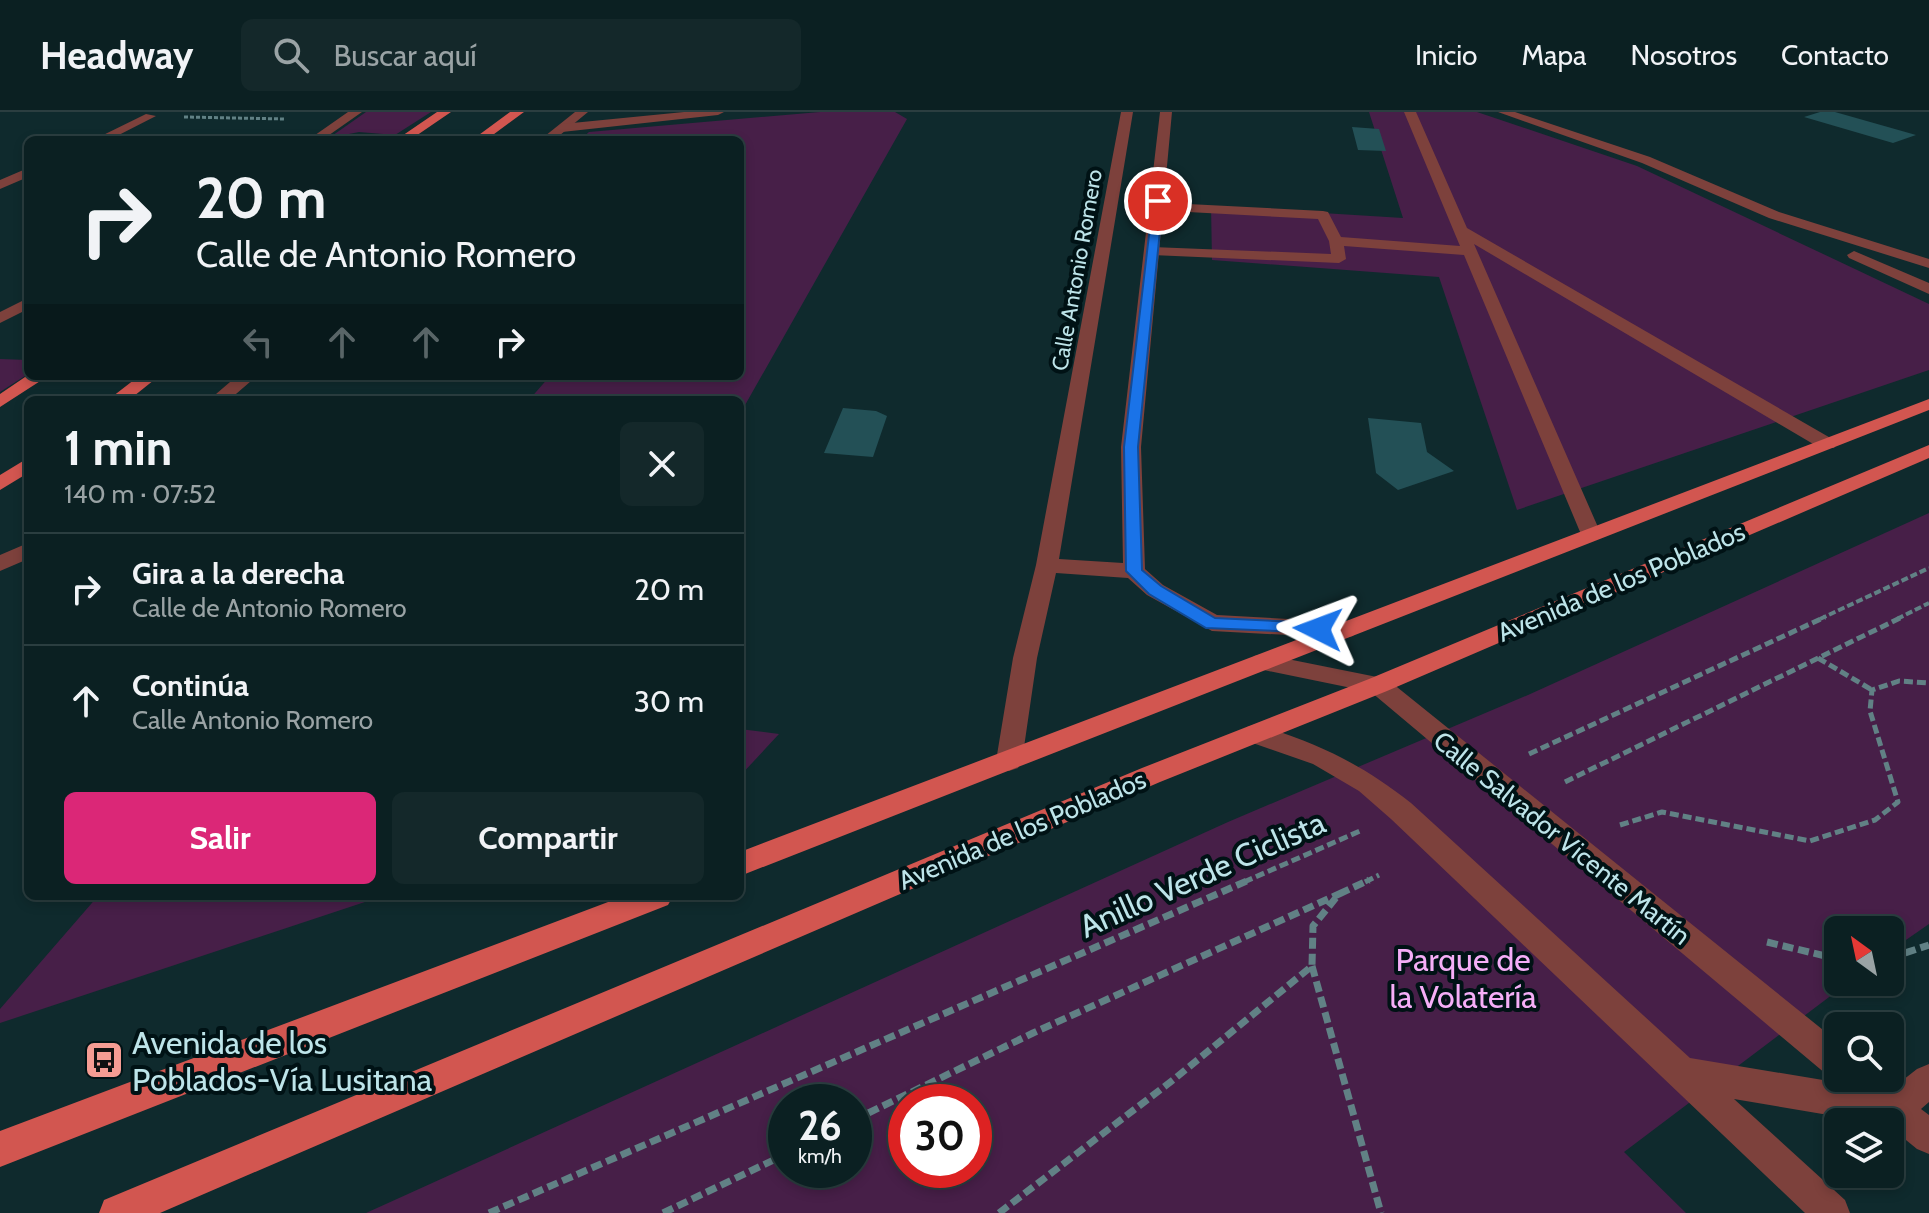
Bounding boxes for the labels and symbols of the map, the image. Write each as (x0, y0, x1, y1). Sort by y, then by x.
street label: Calle Antonio Romero (1046, 167, 1108, 373)
pin (1124, 167, 1192, 235)
street label: Avenida de los Poblados (1492, 515, 1750, 649)
position arrow (1276, 587, 1360, 671)
street label: Calle Salvador Vicente Martín (1427, 724, 1697, 952)
street label: Avenida de los Poblados (893, 763, 1151, 897)
street label: Anillo Verde Ciclista (1073, 802, 1332, 946)
north arrow (1824, 916, 1904, 996)
park label: Parque de la Volatería (1389, 940, 1537, 1016)
place label: Avenida de los Poblados-Vía Lusitana (132, 1023, 433, 1099)
bus stop icon: Avenida de los Poblados-Vía Lusitana (83, 1039, 125, 1081)
speed limit sign: 30 (888, 1084, 992, 1188)

